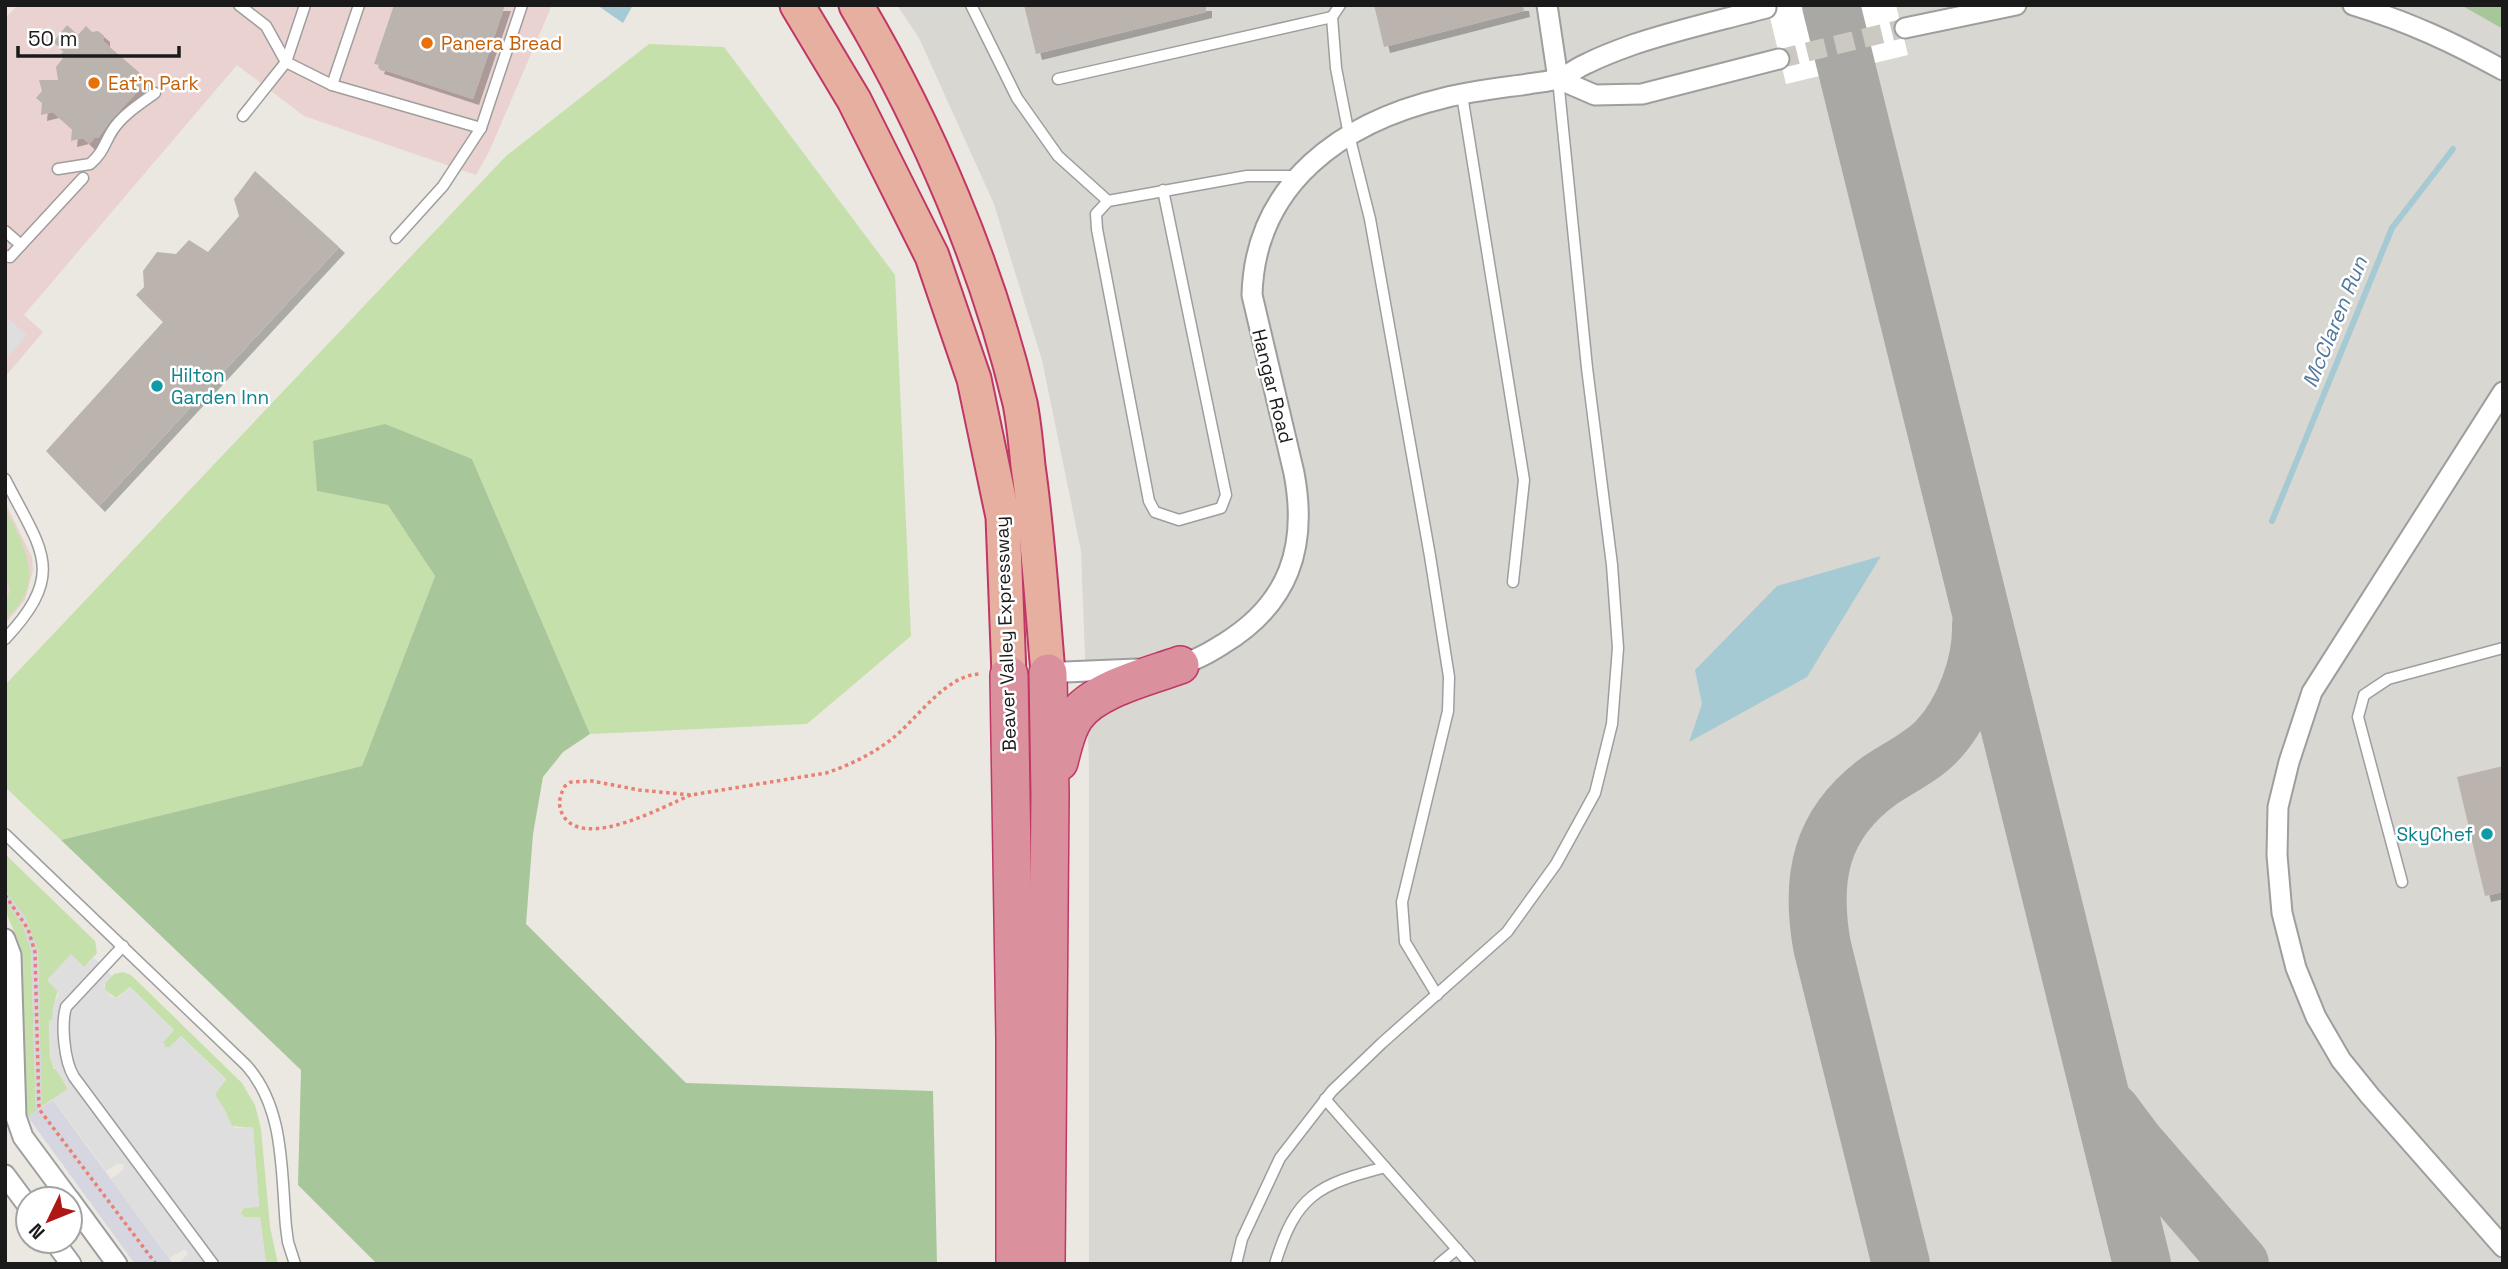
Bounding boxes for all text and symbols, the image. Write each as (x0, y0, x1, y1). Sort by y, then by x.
scale bar (18, 14, 178, 58)
text: 50 m (28, 25, 78, 52)
place label: Panera Bread (441, 31, 562, 56)
marker: Panera Bread (419, 35, 435, 51)
place label: Eat'n Park (108, 71, 199, 96)
marker: Eat'n Park (86, 75, 102, 91)
water label: McClaren Run (2296, 251, 2373, 391)
street label: Hangar Road (1246, 326, 1299, 446)
place label: Hilton Garden Inn (171, 363, 269, 410)
marker: Hilton Garden Inn (149, 378, 165, 394)
street label: Beaver Valley Expressway (989, 516, 1022, 752)
place label: SkyChef (2396, 822, 2473, 847)
marker: SkyChef (2479, 826, 2495, 842)
north arrow (14, 1185, 84, 1255)
text: N (23, 1218, 50, 1244)

